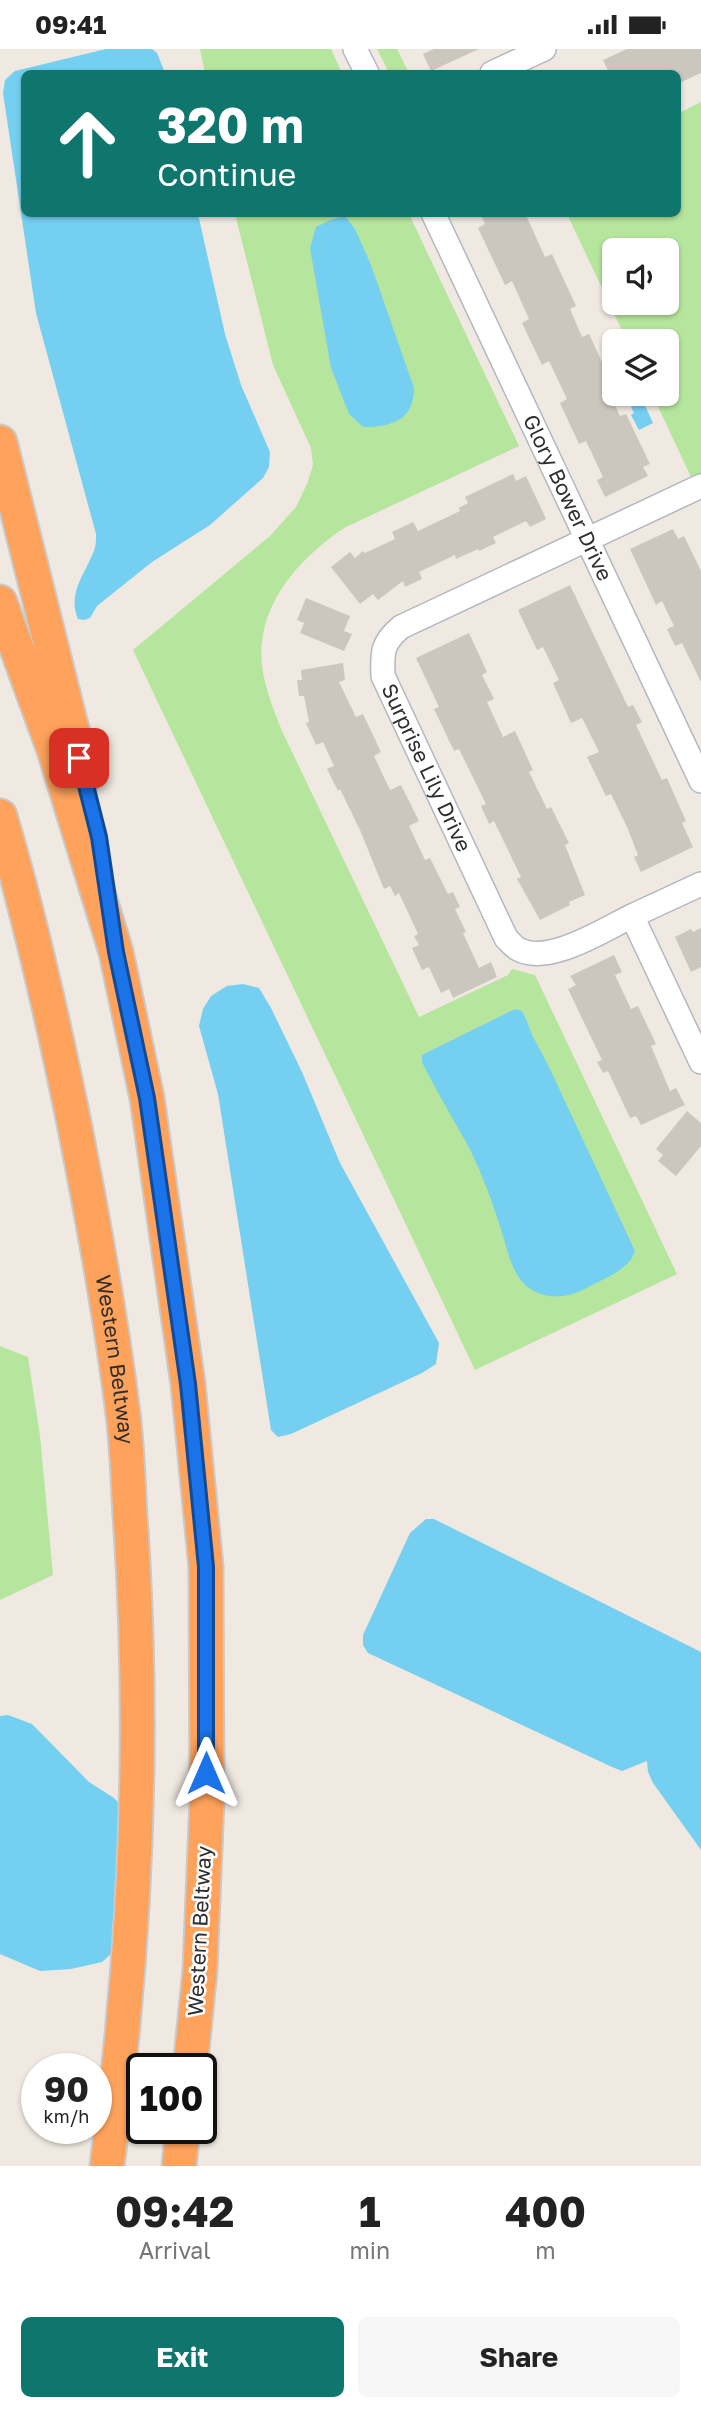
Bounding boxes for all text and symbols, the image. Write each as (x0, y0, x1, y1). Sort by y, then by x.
text: 09:41 (35, 9, 106, 40)
text: 320 m (157, 95, 304, 154)
icon: ahead (42, 98, 133, 189)
text: Continue (157, 155, 296, 193)
map controls (602, 238, 679, 406)
button: sound (602, 238, 679, 315)
button: layers (602, 329, 679, 406)
street label: Glory Bower Drive (518, 410, 619, 585)
street label: Surprise Lily Drive (376, 679, 478, 856)
pin (49, 728, 109, 788)
icon: arrive (60, 739, 98, 777)
street label: Western Beltway (91, 1273, 140, 1445)
position arrow (169, 1736, 243, 1810)
street label: Western Beltway (182, 1845, 216, 2017)
speed limit sign: 100 (126, 2053, 217, 2144)
text: 90 (44, 2068, 89, 2110)
text: km/h (44, 2105, 89, 2127)
text: 09:42 (115, 2186, 234, 2236)
text: 1 (359, 2186, 381, 2236)
text: 400 (505, 2186, 586, 2236)
text: Arrival (139, 2236, 211, 2264)
text: min (349, 2236, 390, 2264)
text: m (535, 2236, 556, 2264)
button: Exit (21, 2317, 344, 2397)
button: Share (358, 2317, 680, 2397)

